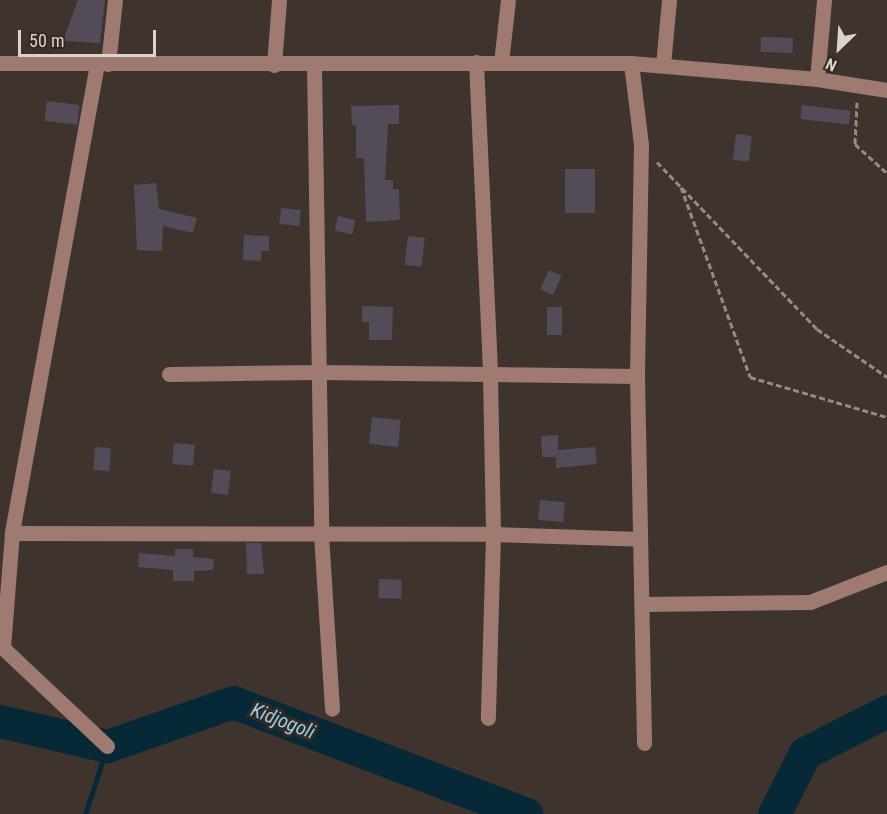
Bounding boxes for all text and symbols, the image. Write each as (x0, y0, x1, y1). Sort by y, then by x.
scale bar (21, 18, 159, 56)
north arrow (809, 18, 869, 78)
text: 50 m (29, 30, 64, 51)
text: N (823, 54, 840, 75)
water label: Kidjogoli (247, 698, 319, 744)

